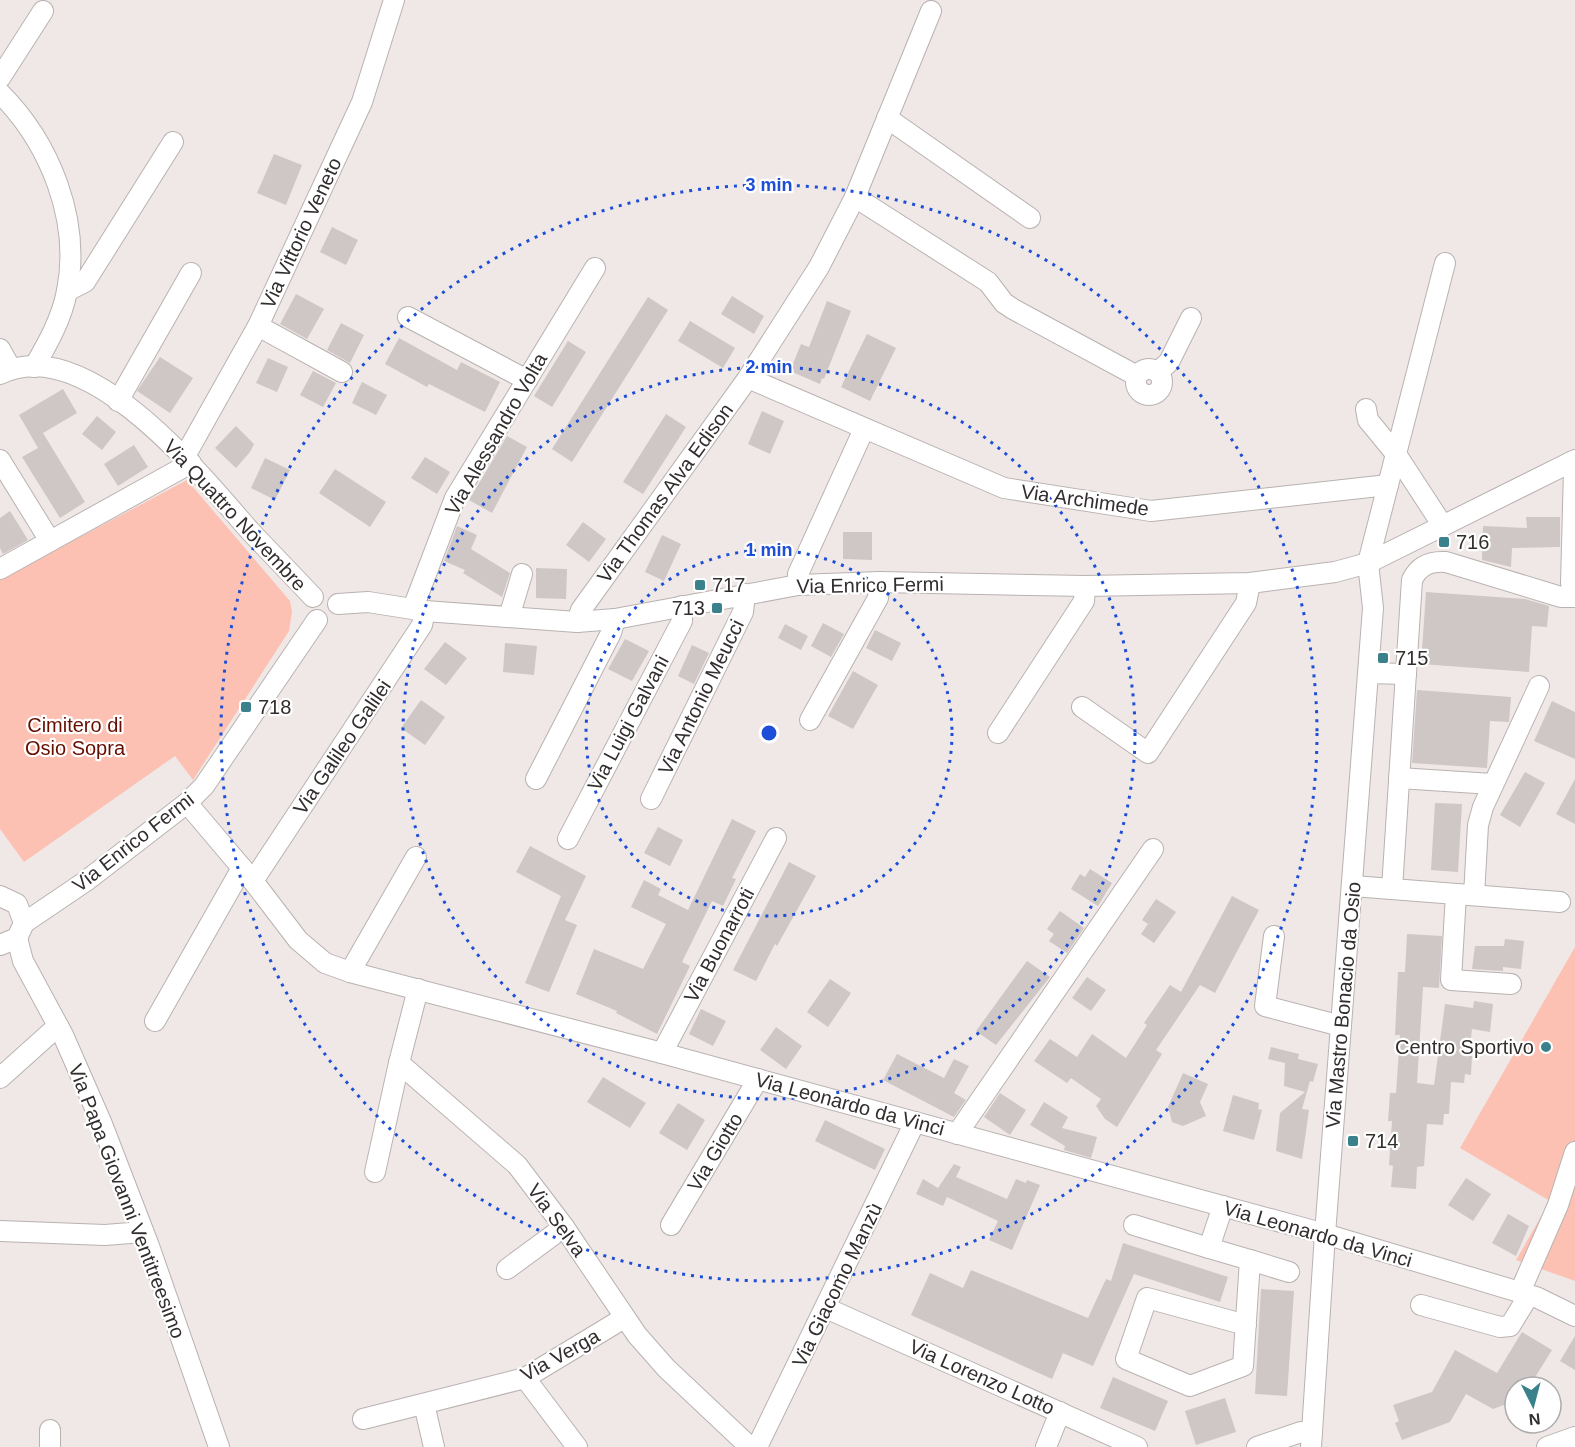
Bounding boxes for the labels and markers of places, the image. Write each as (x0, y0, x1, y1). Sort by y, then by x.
place label: 716 (1456, 531, 1489, 553)
marker: 716 (1437, 535, 1451, 549)
place label: 717 (712, 574, 745, 596)
marker: 717 (693, 578, 707, 592)
place label: 713 (672, 597, 705, 619)
marker: 713 (710, 601, 724, 615)
place label: 715 (1395, 647, 1428, 669)
marker: 715 (1376, 651, 1390, 665)
place label: 718 (258, 696, 291, 718)
marker: 718 (239, 700, 253, 714)
centre of rings (759, 723, 779, 743)
place label: Centro Sportivo (1395, 1036, 1534, 1058)
marker: Centro Sportivo (1539, 1040, 1553, 1054)
place label: 714 (1365, 1130, 1398, 1152)
marker: 714 (1346, 1134, 1360, 1148)

